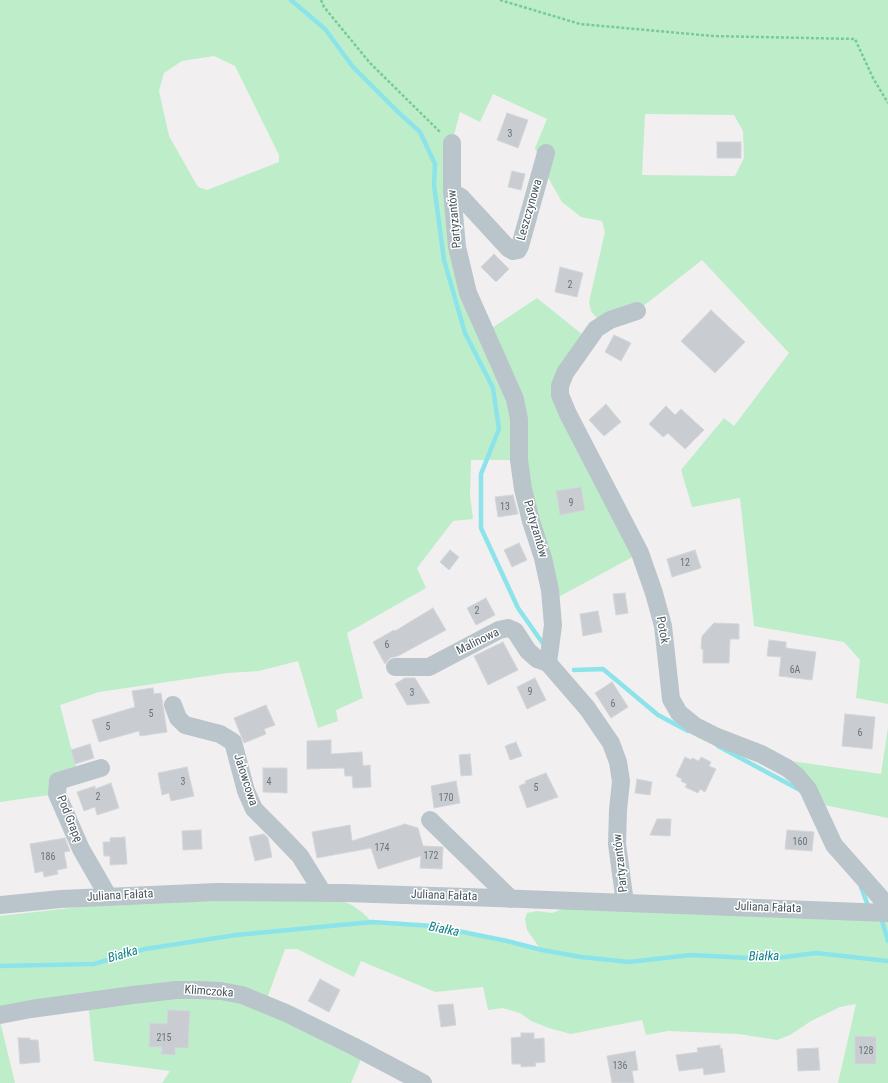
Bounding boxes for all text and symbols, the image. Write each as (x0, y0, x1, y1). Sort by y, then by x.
house number: 3 (508, 128, 512, 140)
street label: Leszczynowa (514, 178, 546, 242)
street label: Partyzantów (445, 189, 465, 249)
house number: 2 (568, 279, 572, 291)
house number: 9 (569, 497, 573, 509)
street label: Partyzantów (520, 499, 550, 559)
house number: 13 (500, 501, 510, 513)
house number: 12 (680, 557, 690, 569)
house number: 2 (475, 605, 479, 617)
street label: Potok (653, 615, 671, 645)
street label: Malinowa (454, 626, 502, 658)
house number: 6 (385, 639, 389, 651)
house number: 6A (790, 664, 800, 676)
house number: 9 (528, 686, 532, 698)
house number: 3 (410, 687, 414, 699)
house number: 6 (611, 698, 615, 710)
house number: 5 (149, 708, 153, 720)
house number: 5 (106, 721, 110, 733)
house number: 6 (858, 727, 862, 739)
street label: Jałowcowa (230, 752, 260, 808)
house number: 3 (181, 776, 185, 788)
house number: 4 (267, 776, 271, 788)
house number: 5 (534, 782, 538, 794)
house number: 2 (96, 791, 100, 803)
house number: 170 (439, 792, 453, 804)
street label: Pod Grapę (53, 794, 85, 844)
street label: Partyzantów (611, 833, 631, 893)
house number: 160 (793, 836, 807, 848)
house number: 174 (375, 842, 389, 854)
house number: 172 (424, 850, 438, 862)
house number: 186 (41, 851, 55, 863)
street label: Juliana Fałata (86, 887, 154, 905)
street label: Juliana Fałata (410, 888, 478, 904)
street label: Juliana Fałata (734, 900, 802, 916)
water label: Białka (427, 919, 461, 941)
water label: Białka (106, 943, 140, 967)
water label: Białka (749, 949, 779, 965)
street label: Klimczoka (184, 983, 234, 1001)
house number: 215 (157, 1032, 171, 1044)
house number: 128 (859, 1045, 873, 1057)
house number: 136 (613, 1060, 627, 1072)

